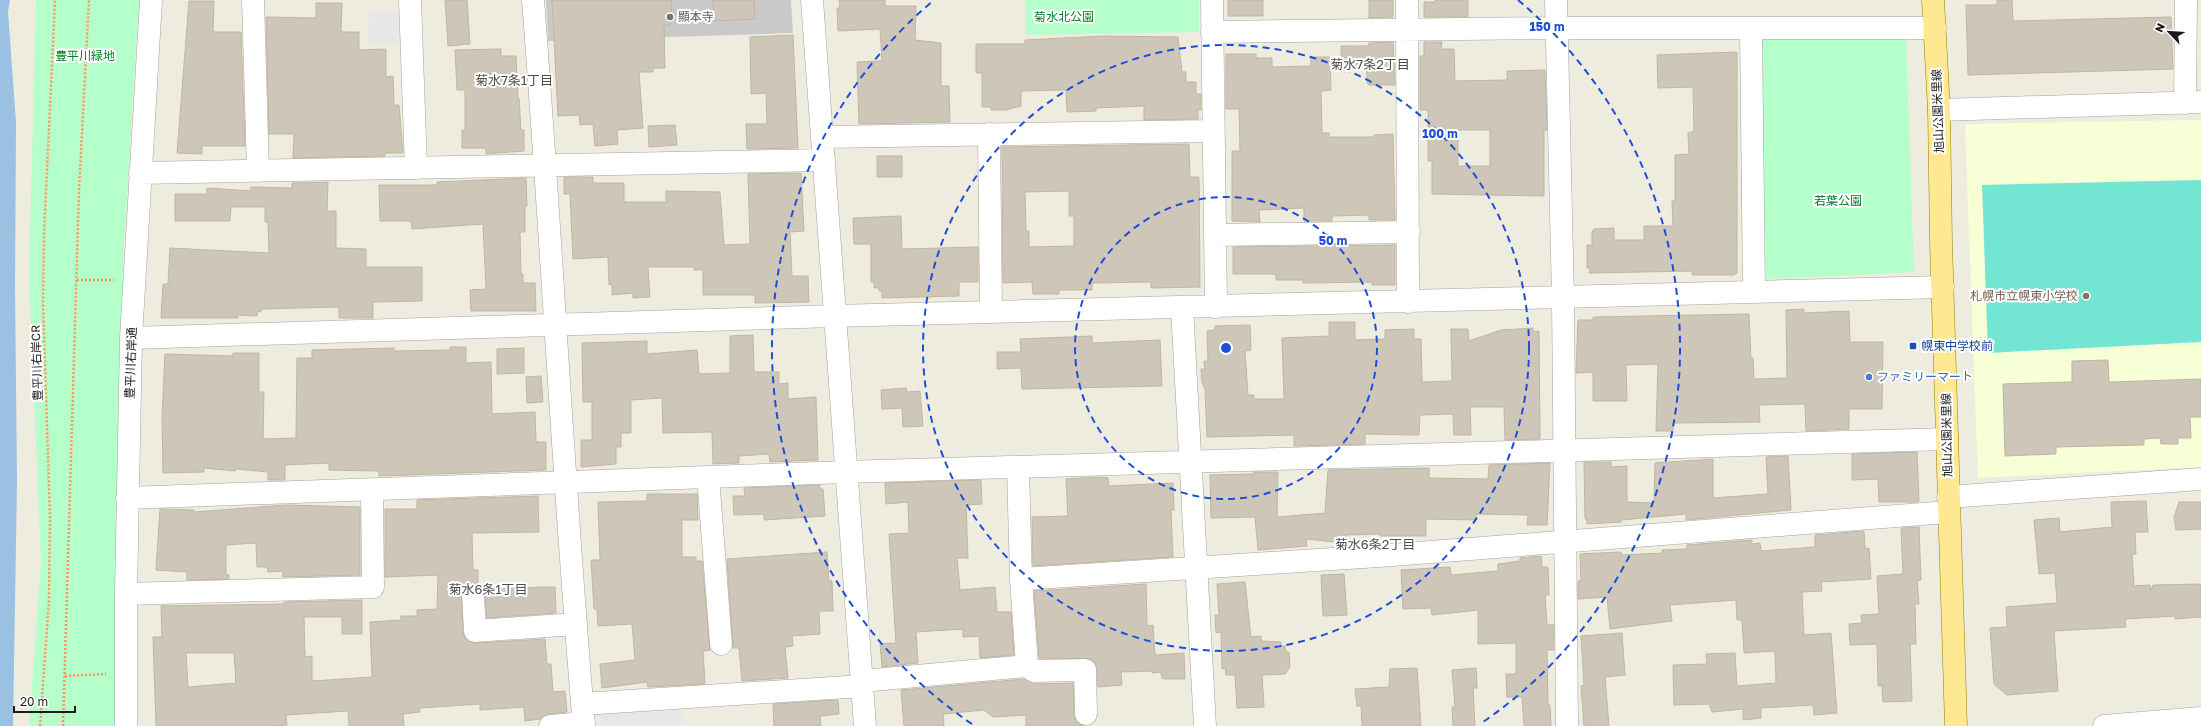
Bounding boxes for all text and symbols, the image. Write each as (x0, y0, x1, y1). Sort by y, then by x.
place label: 顯本寺 (678, 9, 714, 24)
park label: 菊水北公園 (1034, 9, 1094, 24)
marker: 顯本寺 (665, 12, 675, 22)
north arrow (2149, 12, 2189, 52)
text: 150 m (1530, 19, 1564, 34)
text: N (2152, 21, 2167, 34)
park label: 豊平川緑地 (55, 48, 115, 63)
district label: 菊水7条2丁目 (1330, 56, 1410, 72)
street label: 旭山公園米里線 (1929, 69, 1946, 153)
district label: 菊水7条1丁目 (475, 72, 553, 88)
text: 100 m (1422, 126, 1458, 141)
park label: 若葉公園 (1814, 193, 1862, 208)
text: 50 m (1319, 233, 1347, 248)
place label: 札幌市立幌東小学校 (1970, 288, 2078, 303)
marker: 札幌市立幌東小学校 (2081, 291, 2091, 301)
street label: 豊平川右岸CR (28, 325, 45, 401)
street label: 豊平川右岸通 (122, 327, 139, 399)
place label: 幌東中学校前 (1921, 338, 1993, 353)
centre of rings (1219, 341, 1233, 355)
marker: 幌東中学校前 (1908, 341, 1918, 351)
place label: ファミリーマート (1877, 369, 1973, 384)
marker: ファミリーマート (1864, 372, 1874, 382)
street label: 旭山公園米里線 (1938, 393, 1955, 477)
district label: 菊水6条2丁目 (1335, 536, 1415, 552)
district label: 菊水6条1丁目 (448, 581, 528, 597)
scale bar (14, 688, 75, 714)
text: 20 m (20, 694, 48, 709)

